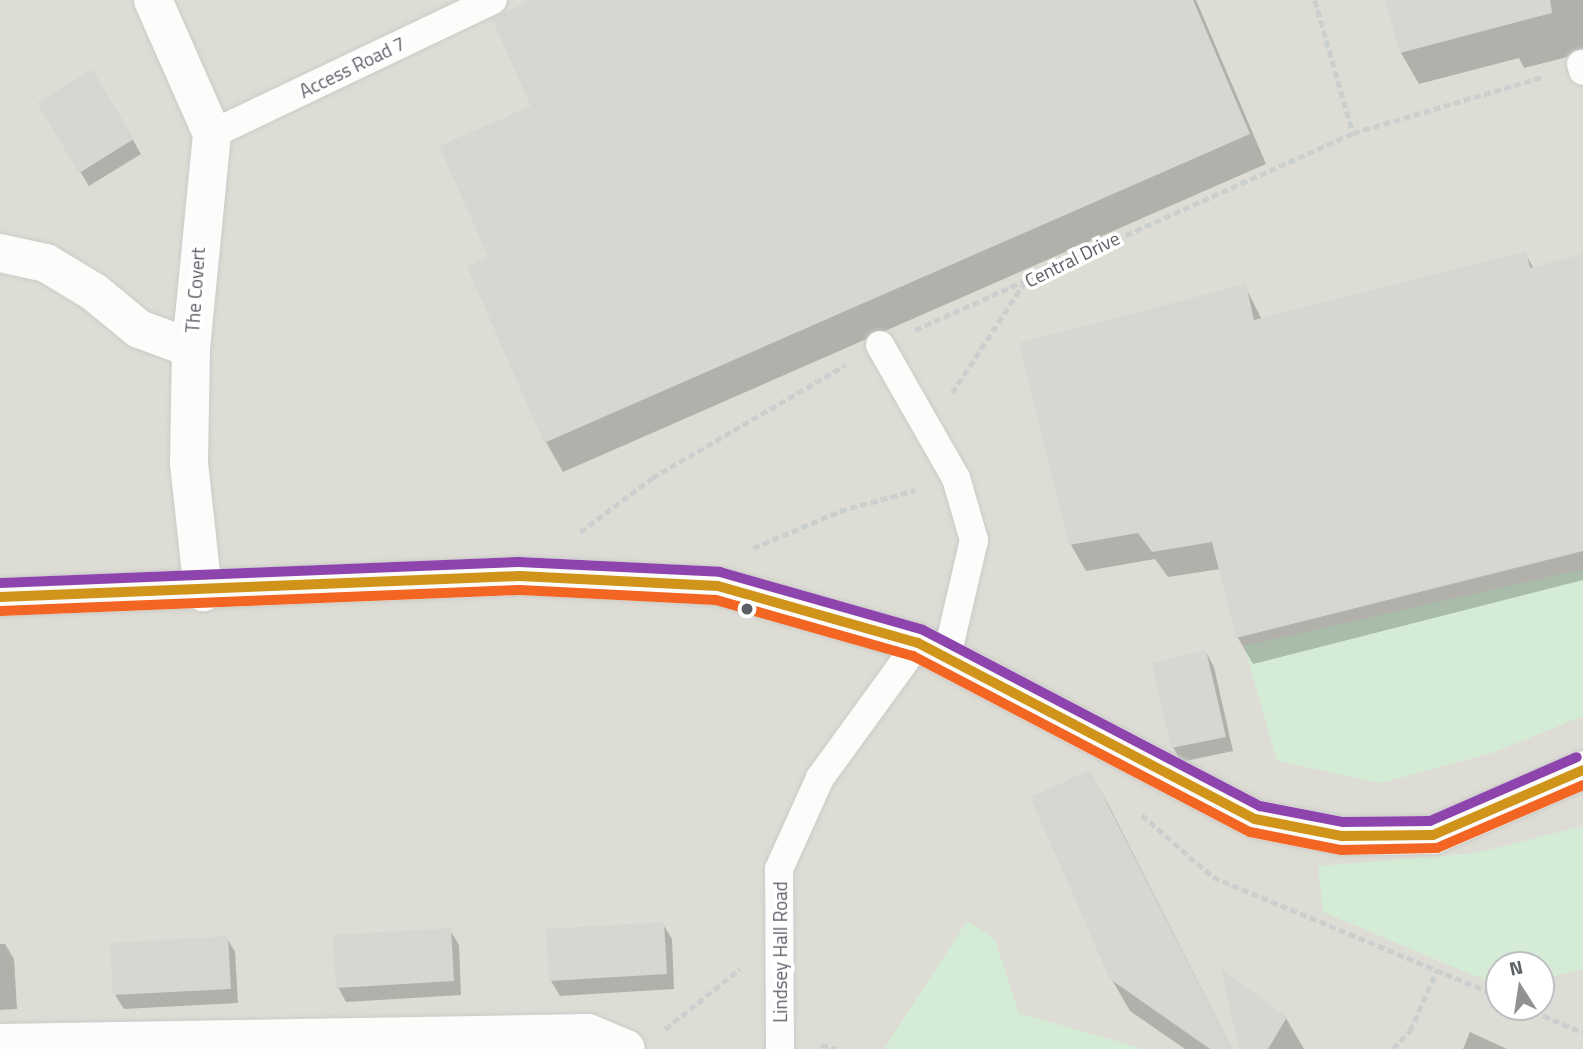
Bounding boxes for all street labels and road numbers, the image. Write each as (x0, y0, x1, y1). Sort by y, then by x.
street label: Access Road 7 (295, 32, 409, 102)
street label: Central Drive (1021, 226, 1123, 292)
street label: The Covert (181, 246, 209, 334)
street label: Lindsey Hall Road (769, 881, 791, 1023)

